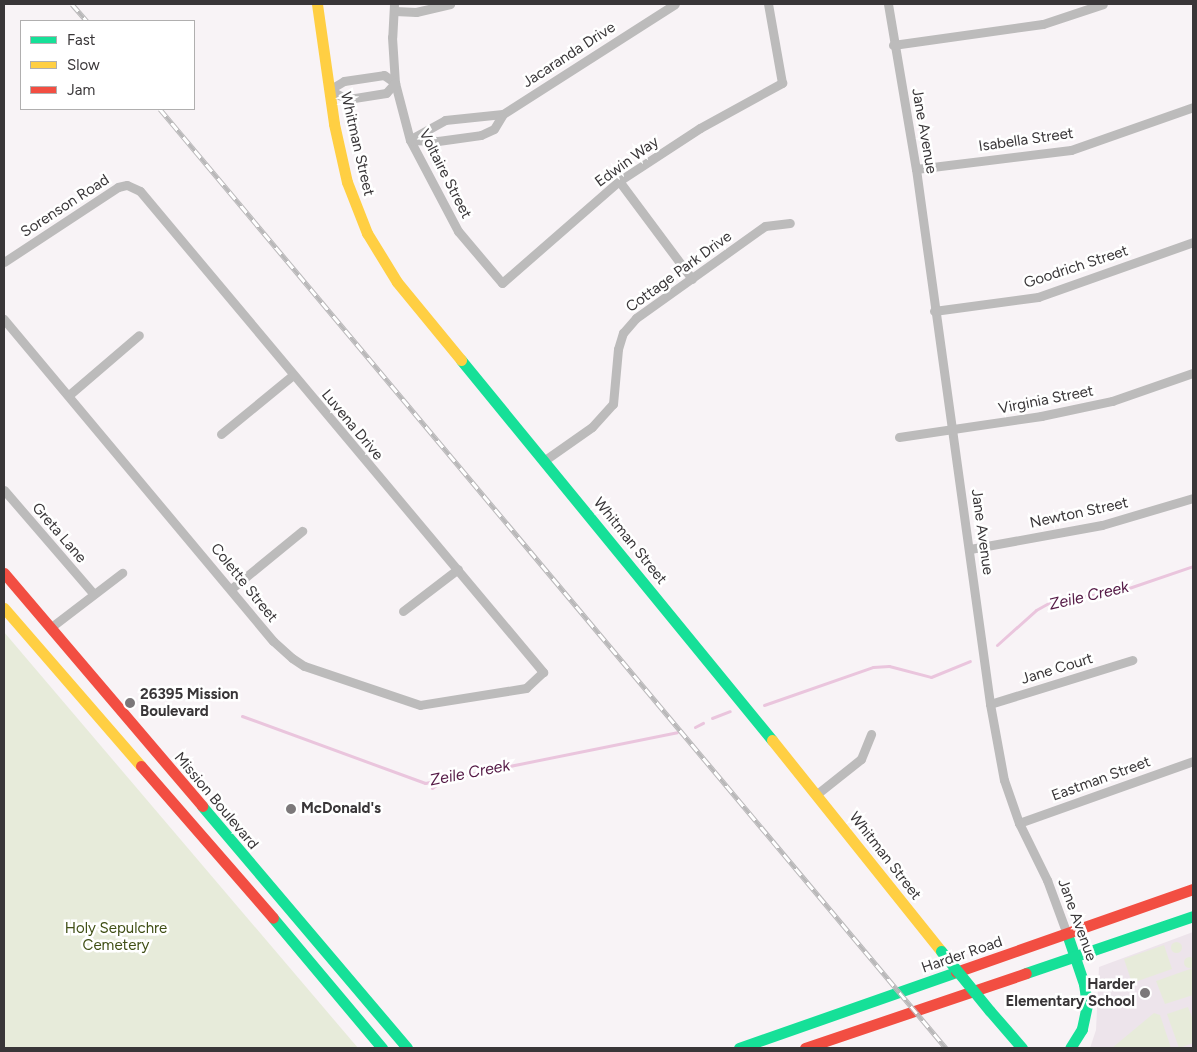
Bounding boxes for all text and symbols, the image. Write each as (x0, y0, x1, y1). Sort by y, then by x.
street label: Jacaranda Drive (519, 18, 619, 92)
legend (20, 20, 195, 110)
text: Fast (67, 31, 95, 49)
text: Slow (67, 56, 100, 74)
text: Jam (67, 81, 95, 99)
street label: Jane Avenue (908, 87, 940, 175)
street label: Whitman Street (336, 90, 378, 198)
street label: Isabella Street (977, 124, 1075, 156)
street label: Voltaire Street (415, 126, 475, 222)
street label: Edwin Way (592, 133, 662, 191)
street label: Sorenson Road (17, 171, 113, 241)
street label: Cottage Park Drive (623, 228, 735, 316)
street label: Goodrich Street (1022, 242, 1130, 292)
street label: Virginia Street (997, 382, 1095, 418)
street label: Luvena Drive (317, 386, 387, 464)
street label: Jane Avenue (967, 488, 997, 576)
street label: Whitman Street (590, 494, 670, 588)
street label: Newton Street (1028, 494, 1130, 532)
street label: Greta Lane (28, 499, 90, 567)
street label: Colette Street (207, 540, 281, 626)
water label: Zeile Creek (1047, 578, 1131, 614)
street label: Jane Court (1019, 650, 1095, 688)
place label: 26395 Mission Boulevard (140, 685, 239, 720)
marker: 26395 Mission Boulevard (124, 697, 136, 709)
street label: Mission Boulevard (170, 749, 262, 853)
street label: Eastman Street (1049, 753, 1153, 805)
water label: Zeile Creek (428, 756, 512, 790)
place label: McDonald's (301, 800, 381, 818)
marker: McDonald's (285, 803, 297, 815)
street label: Whitman Street (845, 809, 925, 903)
street label: Jane Avenue (1054, 876, 1100, 964)
park label: Holy Sepulchre Cemetery (65, 919, 167, 954)
street label: Harder Road (919, 933, 1005, 977)
place label: Harder Elementary School (1006, 975, 1135, 1010)
marker: Harder Elementary School (1139, 987, 1151, 999)

